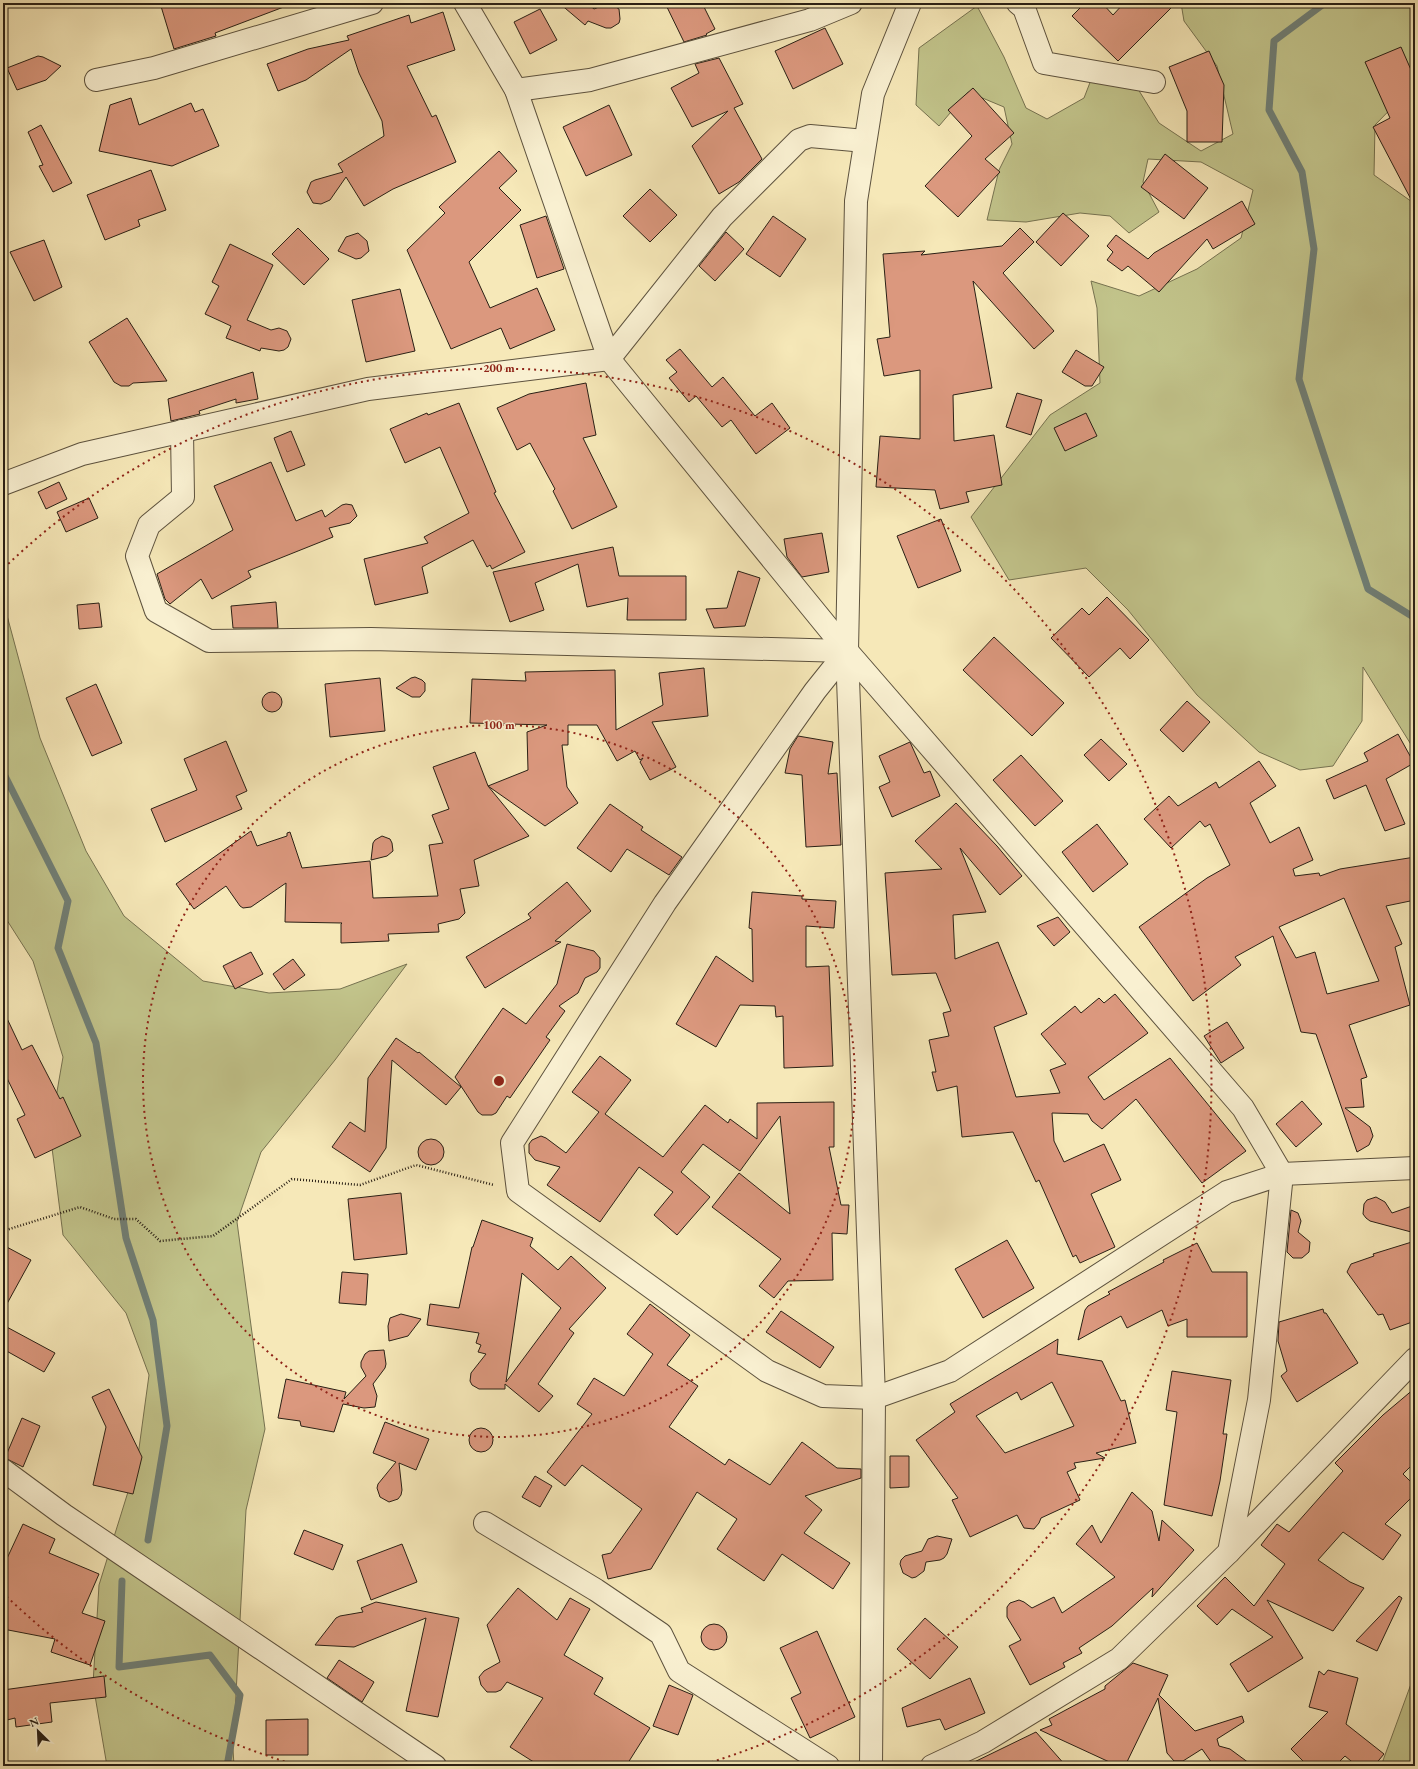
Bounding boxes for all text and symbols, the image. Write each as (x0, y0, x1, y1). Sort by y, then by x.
text: 200 m (483, 360, 515, 376)
text: 100 m (483, 717, 515, 733)
centre of rings (492, 1074, 506, 1088)
north arrow (18, 1711, 58, 1751)
text: N (27, 1714, 41, 1730)

